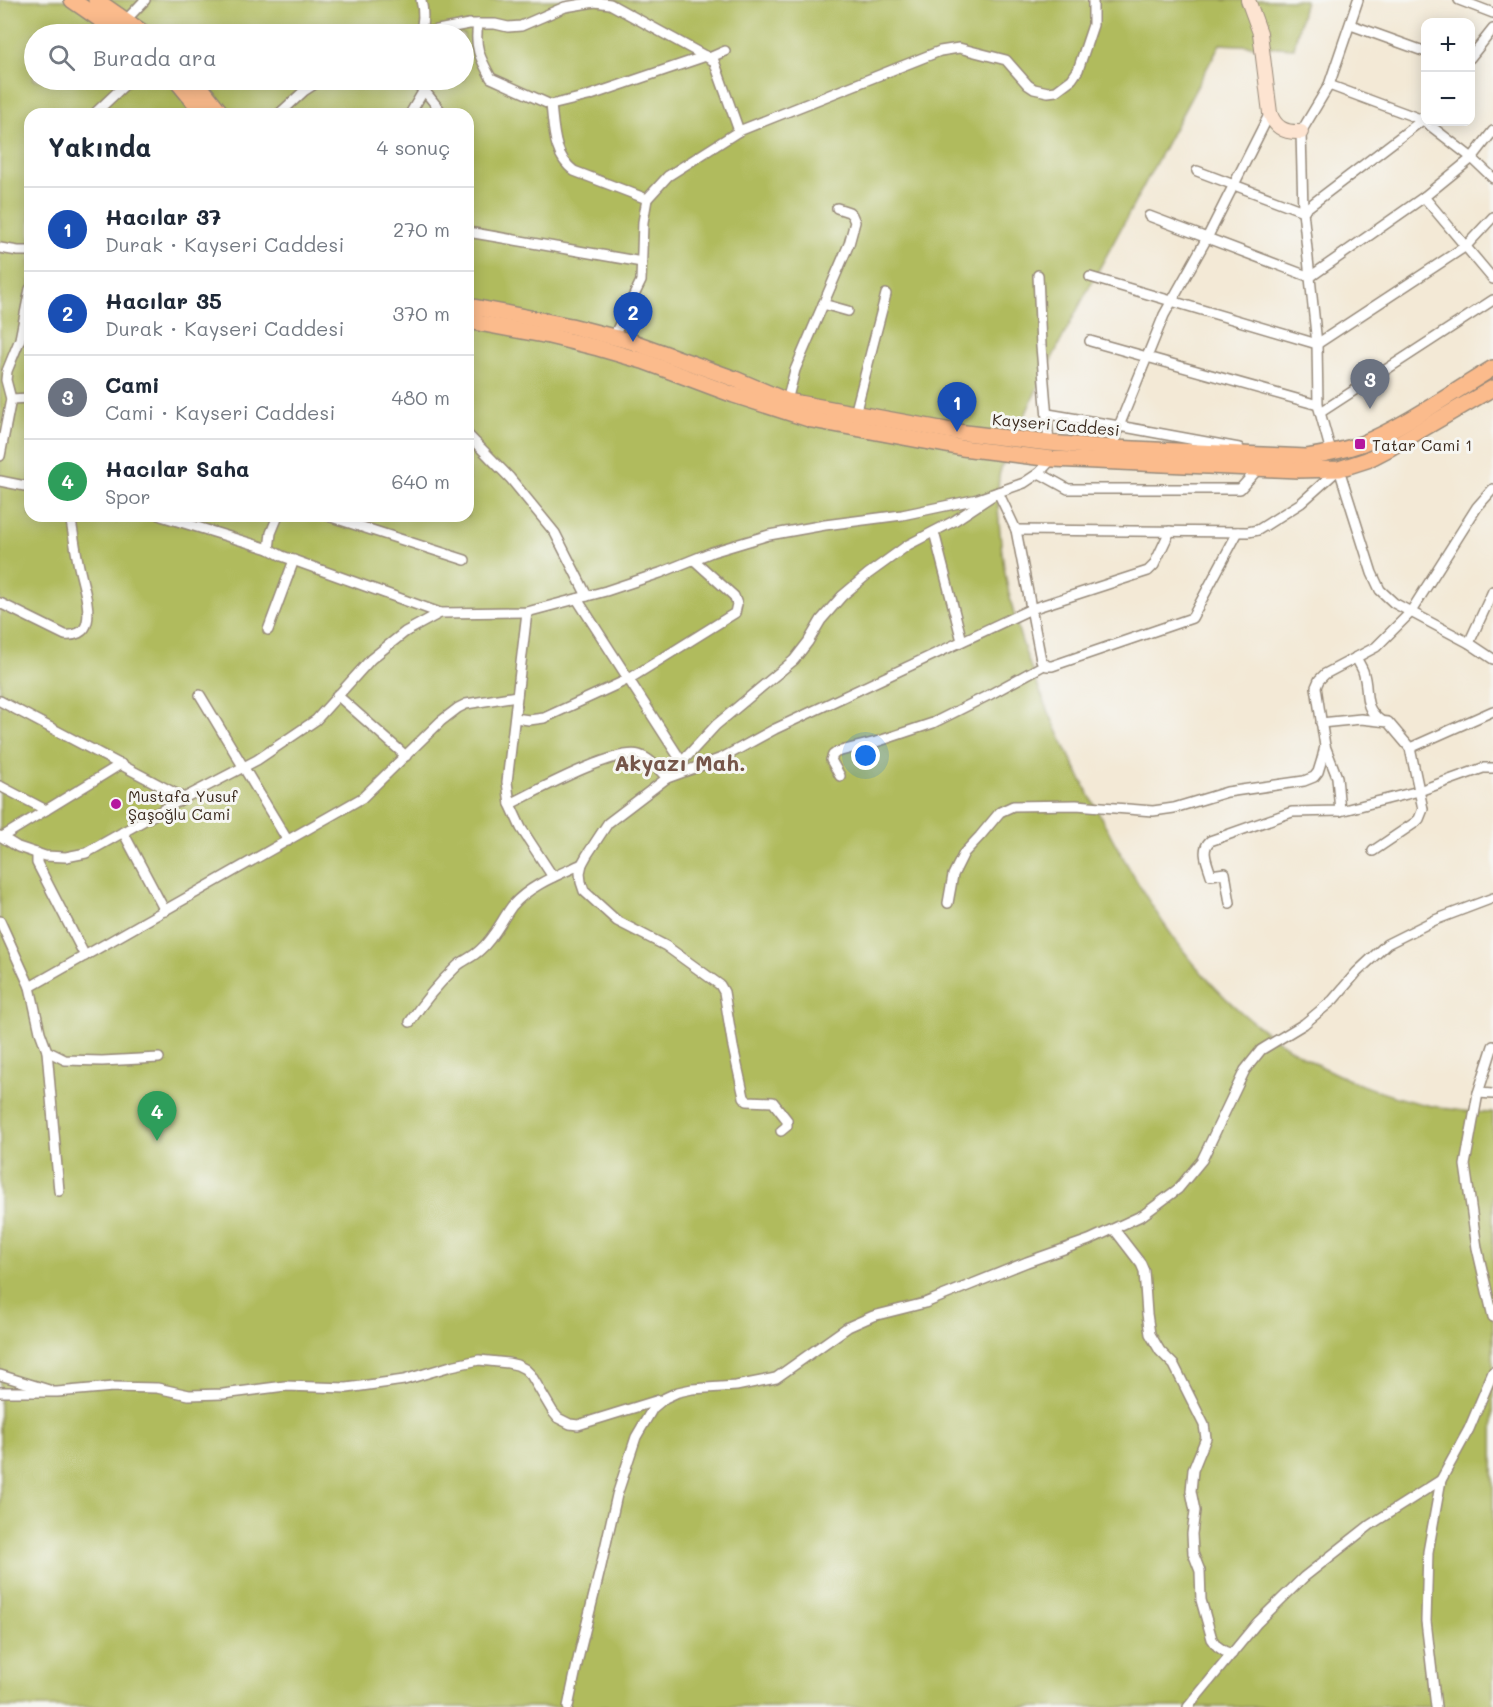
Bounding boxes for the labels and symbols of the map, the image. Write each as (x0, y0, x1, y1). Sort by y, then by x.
pin: 2 (614, 292, 652, 342)
pin: 3 (1350, 360, 1390, 409)
pin: 1 (938, 382, 976, 432)
street label: Kayseri Caddesi (991, 408, 1121, 440)
place label: Tatar Cami 1 (1372, 434, 1472, 455)
marker: Tatar Cami 1 (1353, 437, 1367, 451)
your location (851, 741, 880, 770)
district label: Akyazı Mah. (614, 748, 746, 777)
place label: Mustafa Yusuf Şaşoğlu Cami (128, 785, 238, 824)
marker: Mustafa Yusuf Şaşoğlu Cami (109, 797, 123, 811)
pin: 4 (138, 1092, 176, 1141)

